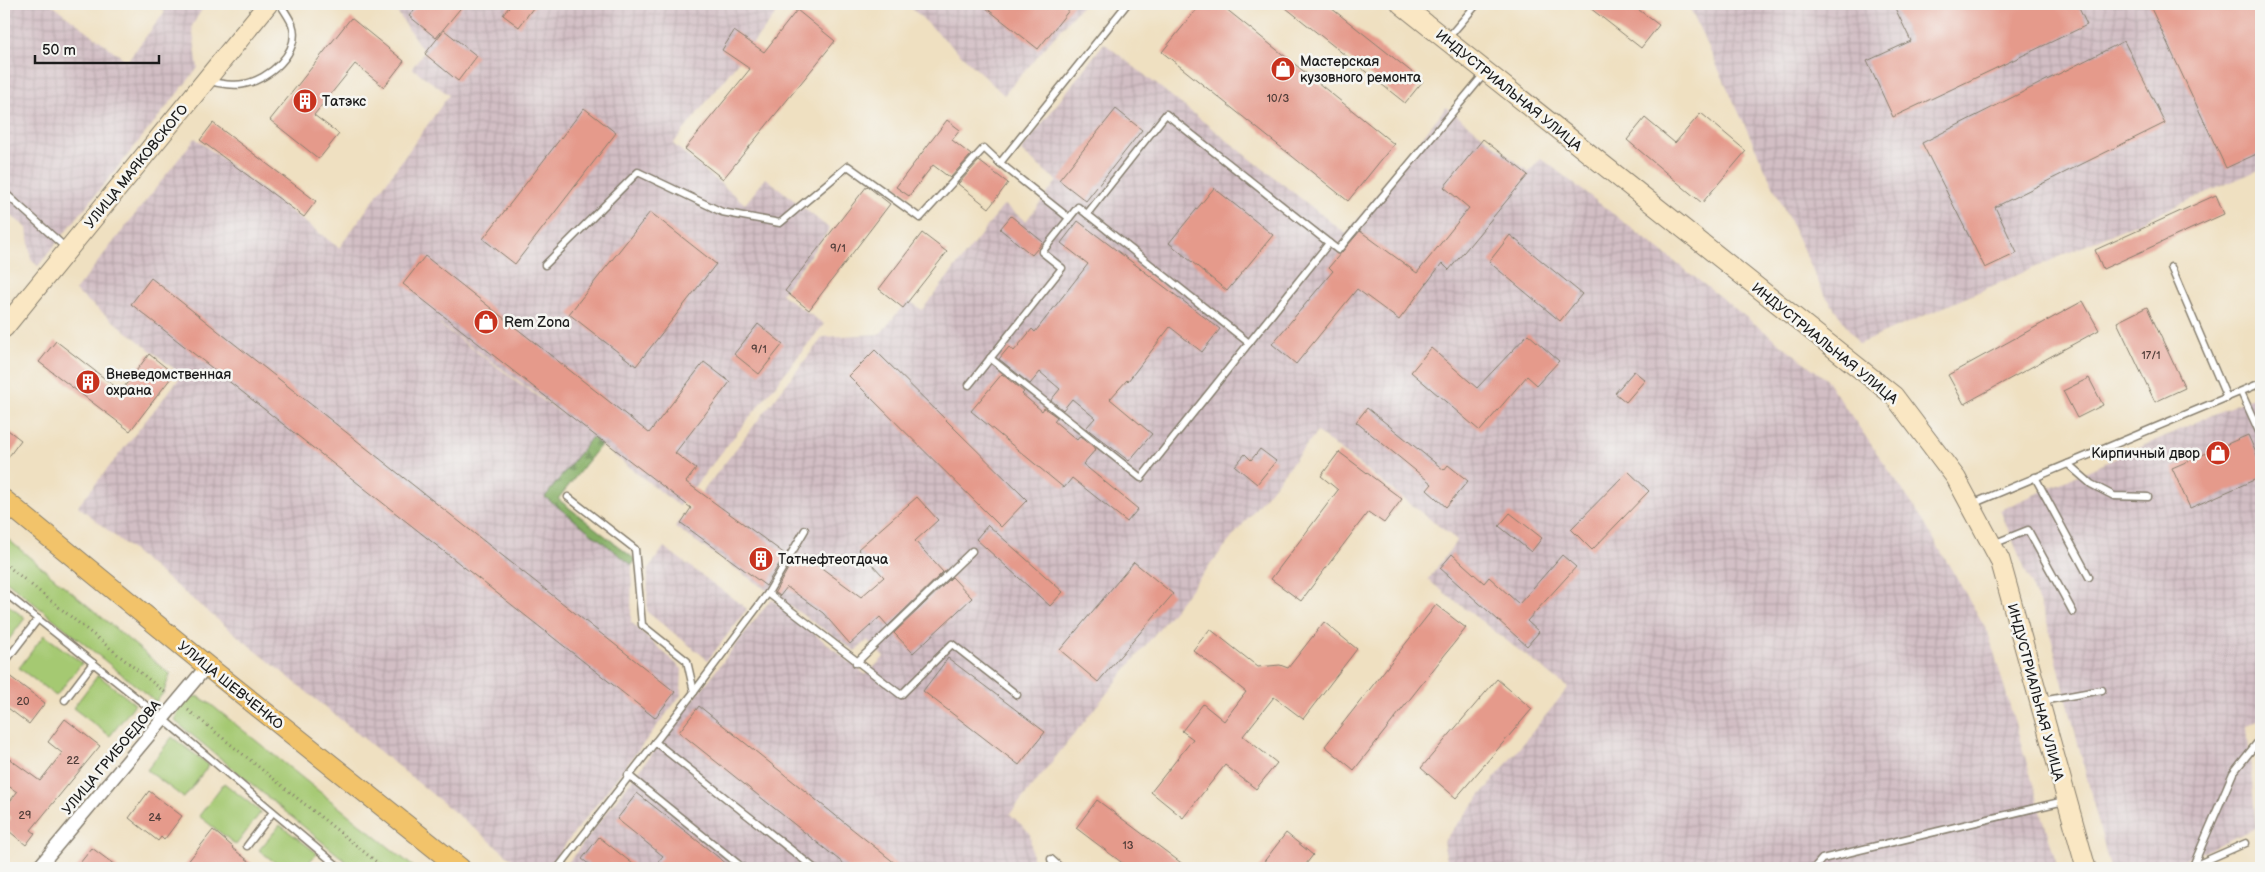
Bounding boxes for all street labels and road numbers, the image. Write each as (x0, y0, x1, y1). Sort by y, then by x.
street label: ИНДУСТРИАЛЬНАЯ УЛИЦА (1432, 26, 1586, 155)
street label: УЛИЦА МАЯКОВСКОГО (81, 101, 192, 232)
street label: ИНДУСТРИАЛЬНАЯ УЛИЦА (1748, 279, 1902, 408)
street label: ИНДУСТРИАЛЬНАЯ УЛИЦА (2004, 602, 2068, 783)
street label: УЛИЦА ШЕВЧЕНКО (175, 638, 287, 733)
street label: УЛИЦА ГРИБОЕДОВА (58, 696, 165, 818)

